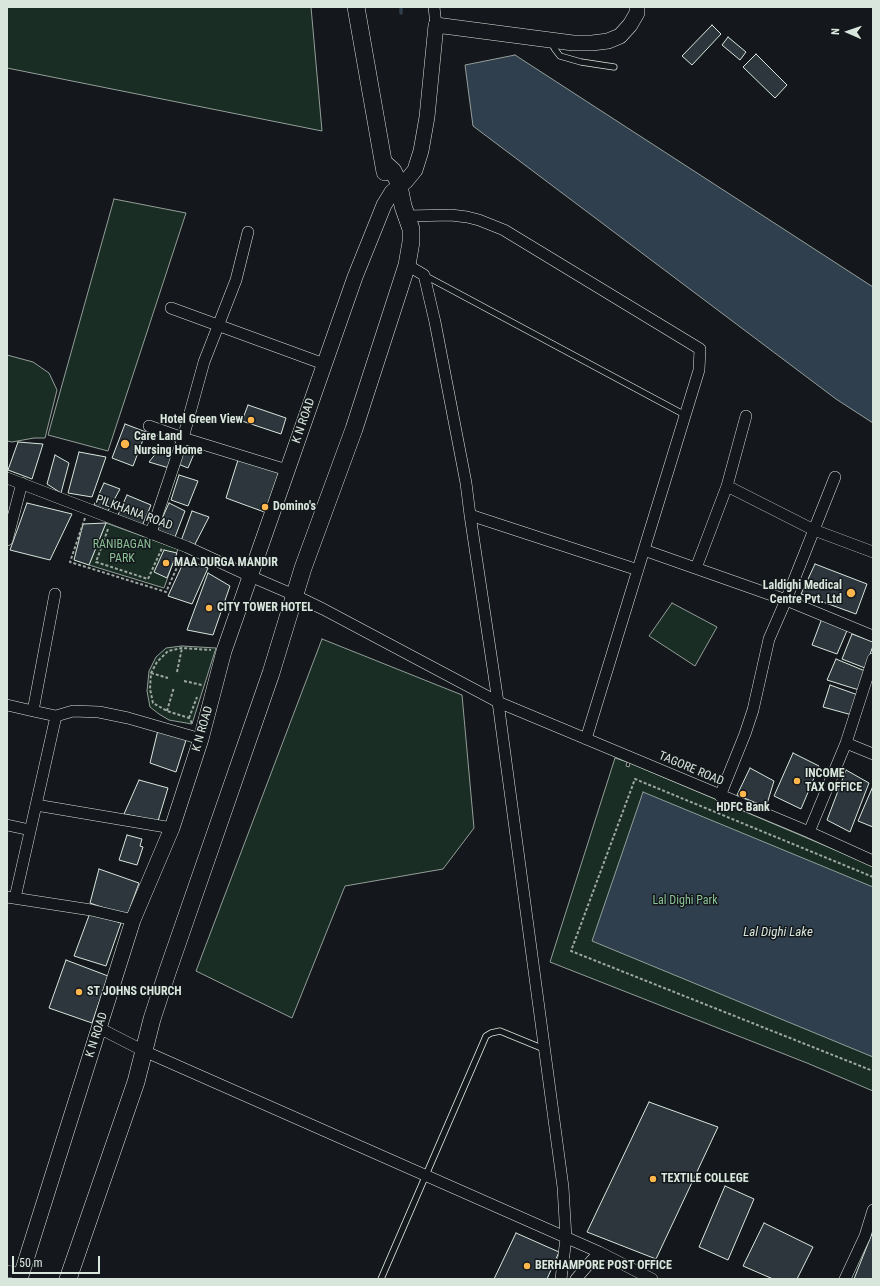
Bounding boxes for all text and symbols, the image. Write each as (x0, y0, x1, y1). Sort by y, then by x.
north arrow (828, 12, 868, 52)
text: N (829, 28, 842, 35)
street label: K N ROAD (290, 397, 318, 445)
place label: Hotel Green View (160, 413, 243, 427)
marker: Hotel Green View (246, 415, 256, 425)
place label: Care Land Nursing Home (134, 430, 202, 458)
marker: Care Land Nursing Home (119, 438, 131, 450)
street label: PILKHANA ROAD (94, 492, 174, 534)
place label: Domino's (273, 500, 316, 514)
marker: Domino's (260, 502, 270, 512)
park label: RANIBAGAN PARK (93, 538, 151, 566)
place label: MAA DURGA MANDIR (174, 556, 278, 570)
marker: MAA DURGA MANDIR (161, 558, 171, 568)
place label: Laldighi Medical Centre Pvt. Ltd (763, 579, 842, 607)
marker: Laldighi Medical Centre Pvt. Ltd (845, 587, 857, 599)
place label: CITY TOWER HOTEL (217, 601, 313, 615)
marker: CITY TOWER HOTEL (204, 603, 214, 613)
street label: K N ROAD (190, 705, 216, 753)
street label: TAGORE ROAD (656, 749, 726, 789)
place label: INCOME TAX OFFICE (805, 767, 862, 795)
marker: INCOME TAX OFFICE (792, 776, 802, 786)
marker: HDFC Bank (738, 789, 748, 799)
place label: HDFC Bank (716, 801, 770, 815)
park label: Lal Dighi Park (652, 894, 718, 908)
water label: Lal Dighi Lake (743, 925, 813, 941)
place label: ST JOHNS CHURCH (87, 985, 182, 999)
marker: ST JOHNS CHURCH (74, 987, 84, 997)
street label: K N ROAD (83, 1011, 111, 1059)
place label: TEXTILE COLLEGE (661, 1172, 749, 1186)
marker: TEXTILE COLLEGE (648, 1174, 658, 1184)
scale bar (14, 1248, 102, 1274)
text: 50 m (19, 1256, 43, 1270)
place label: BERHAMPORE POST OFFICE (535, 1259, 672, 1273)
marker: BERHAMPORE POST OFFICE (522, 1261, 532, 1271)

